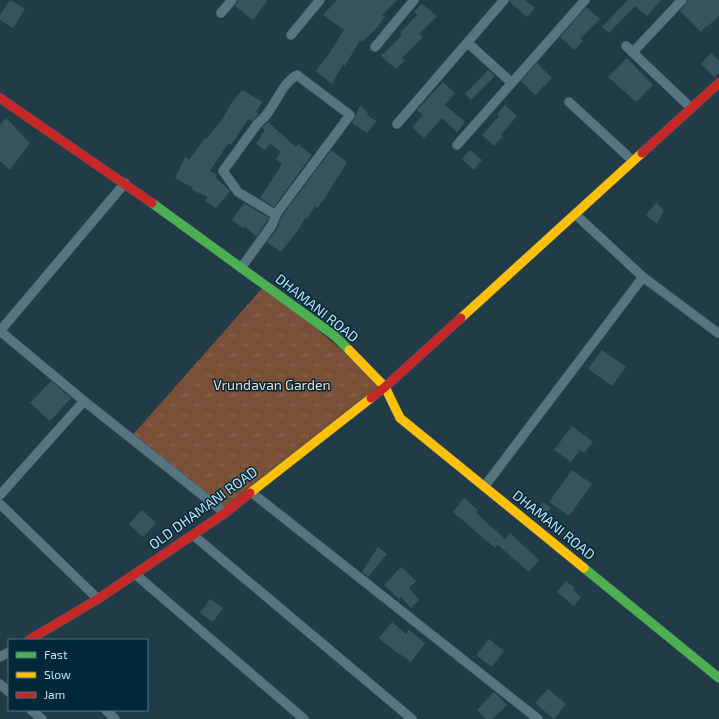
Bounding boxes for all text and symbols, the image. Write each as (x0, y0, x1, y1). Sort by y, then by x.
street label: DHAMANI ROAD (272, 270, 362, 345)
park label: Vrundavan Garden (213, 376, 331, 393)
street label: OLD DHAMANI ROAD (145, 463, 260, 553)
street label: DHAMANI ROAD (510, 486, 599, 563)
legend (8, 639, 148, 711)
text: Fast (44, 647, 68, 661)
text: Slow (44, 667, 71, 681)
text: Jam (44, 687, 65, 701)

